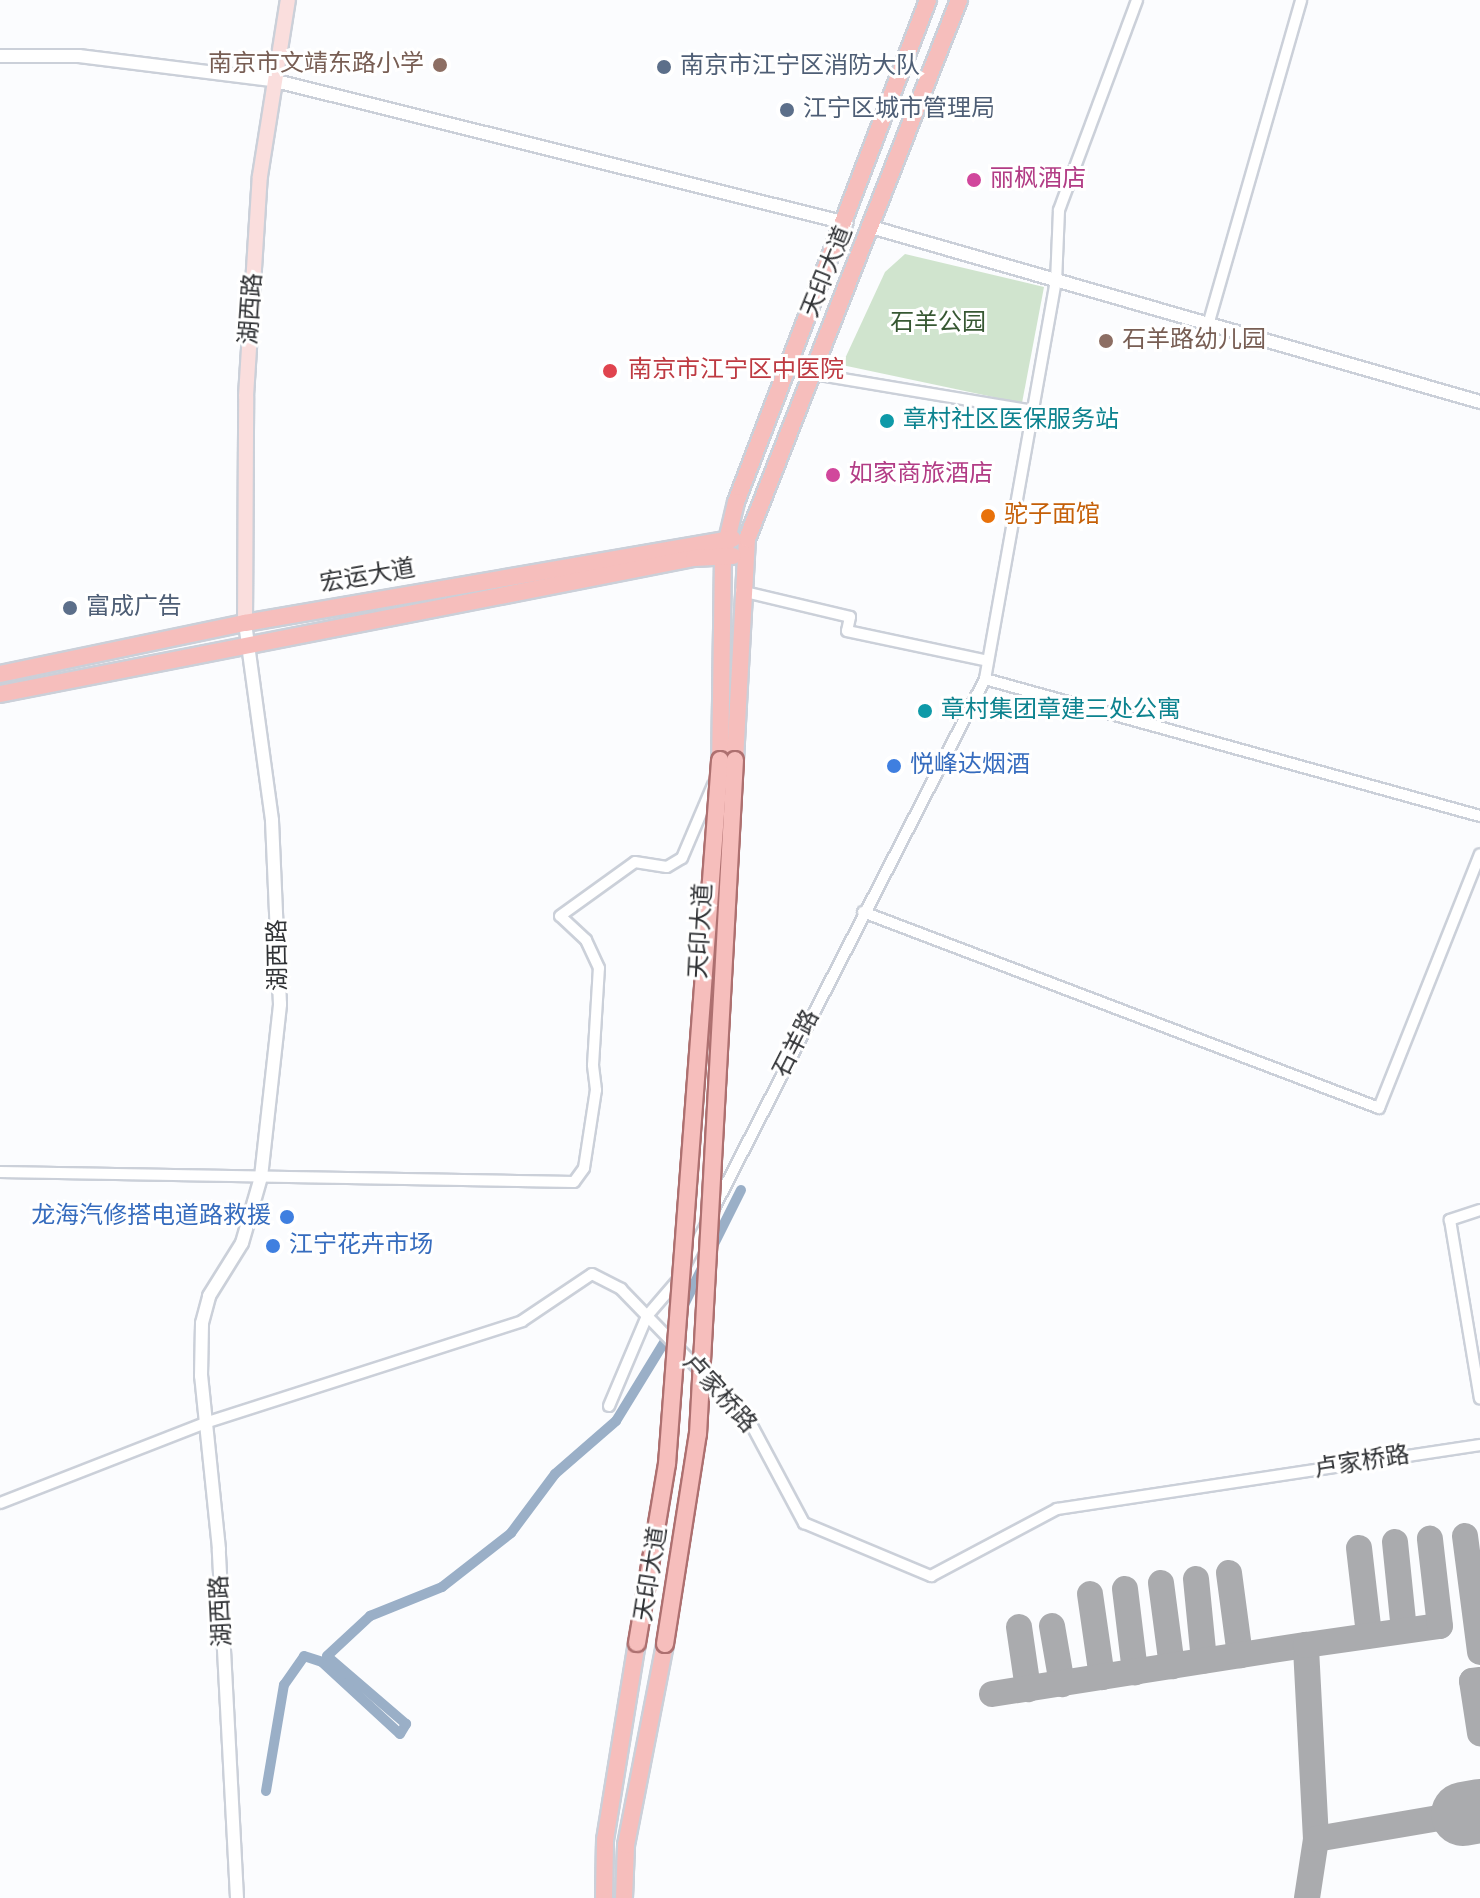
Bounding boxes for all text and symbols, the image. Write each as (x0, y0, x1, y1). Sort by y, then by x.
place label: 南京市文靖东路小学 (208, 51, 424, 79)
place label: 南京市江宁区消防大队 (680, 53, 920, 81)
marker: 南京市文靖东路小学 (431, 56, 449, 74)
marker: 南京市江宁区消防大队 (655, 58, 673, 76)
place label: 江宁区城市管理局 (803, 96, 995, 124)
marker: 江宁区城市管理局 (778, 101, 796, 119)
place label: 丽枫酒店 (990, 166, 1086, 194)
marker: 丽枫酒店 (965, 171, 983, 189)
street label: 天印大道 (797, 222, 859, 322)
street label: 湖西路 (235, 272, 269, 346)
park label: 石羊公园 (890, 310, 986, 338)
place label: 石羊路幼儿园 (1122, 327, 1266, 355)
marker: 石羊路幼儿园 (1097, 332, 1115, 350)
place label: 南京市江宁区中医院 (628, 357, 844, 385)
marker: 南京市江宁区中医院 (599, 360, 621, 382)
place label: 章村社区医保服务站 (903, 407, 1119, 435)
marker: 章村社区医保服务站 (878, 412, 896, 430)
place label: 如家商旅酒店 (849, 461, 993, 489)
marker: 如家商旅酒店 (824, 466, 842, 484)
place label: 驼子面馆 (1004, 502, 1100, 530)
marker: 驼子面馆 (979, 507, 997, 525)
street label: 宏运大道 (318, 554, 418, 600)
place label: 富成广告 (86, 594, 182, 622)
marker: 富成广告 (61, 599, 79, 617)
place label: 章村集团章建三处公寓 (941, 697, 1181, 725)
marker: 章村集团章建三处公寓 (916, 702, 934, 720)
place label: 悦峰达烟酒 (910, 752, 1030, 780)
marker: 悦峰达烟酒 (885, 757, 903, 775)
street label: 天印大道 (685, 882, 719, 980)
street label: 湖西路 (264, 919, 294, 991)
street label: 石羊路 (768, 1005, 826, 1083)
place label: 龙海汽修搭电道路救援 (31, 1203, 271, 1231)
marker: 龙海汽修搭电道路救援 (278, 1208, 296, 1226)
place label: 江宁花卉市场 (289, 1232, 433, 1260)
marker: 江宁花卉市场 (264, 1237, 282, 1255)
street label: 卢家桥路 (676, 1349, 762, 1439)
street label: 卢家桥路 (1312, 1441, 1412, 1485)
street label: 天印大道 (630, 1524, 674, 1624)
street label: 湖西路 (206, 1574, 238, 1648)

